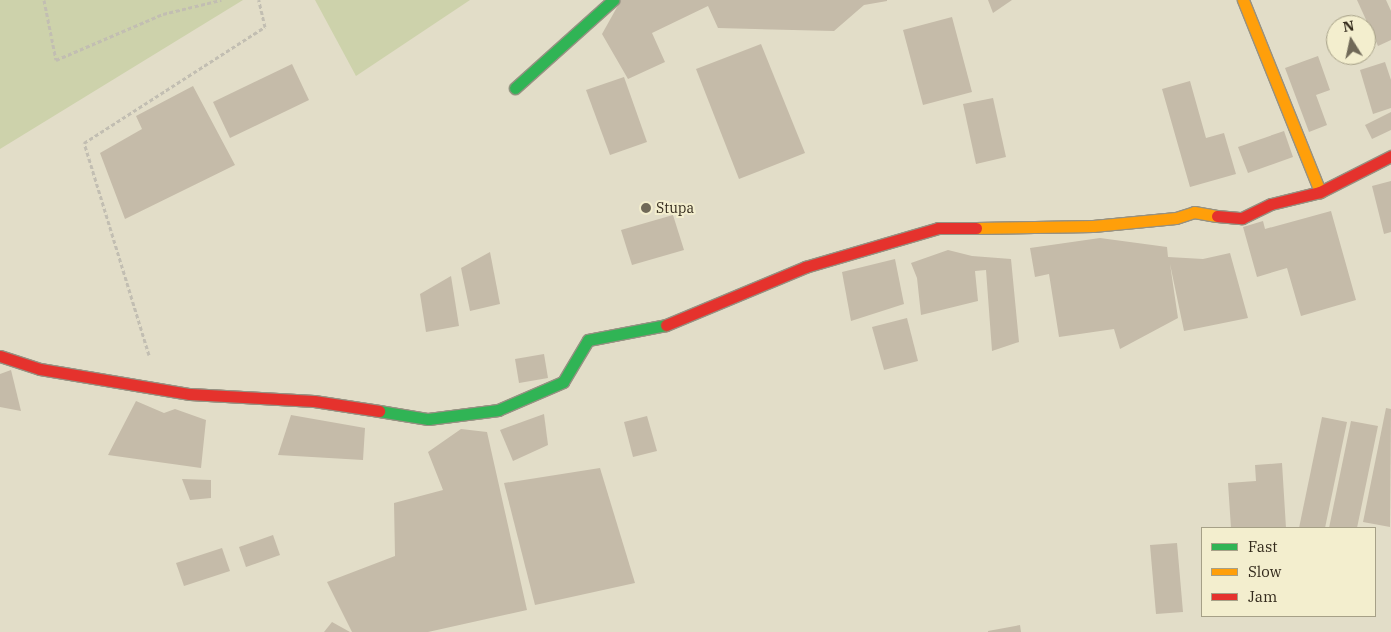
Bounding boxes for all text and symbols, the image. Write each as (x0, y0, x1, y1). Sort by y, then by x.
north arrow (1326, 15, 1376, 65)
text: N (1342, 16, 1356, 36)
place label: Stupa (656, 200, 694, 216)
marker: Stupa (640, 202, 652, 214)
legend (1201, 527, 1376, 617)
text: Fast (1248, 537, 1278, 556)
text: Slow (1248, 562, 1281, 581)
text: Jam (1248, 587, 1277, 606)

